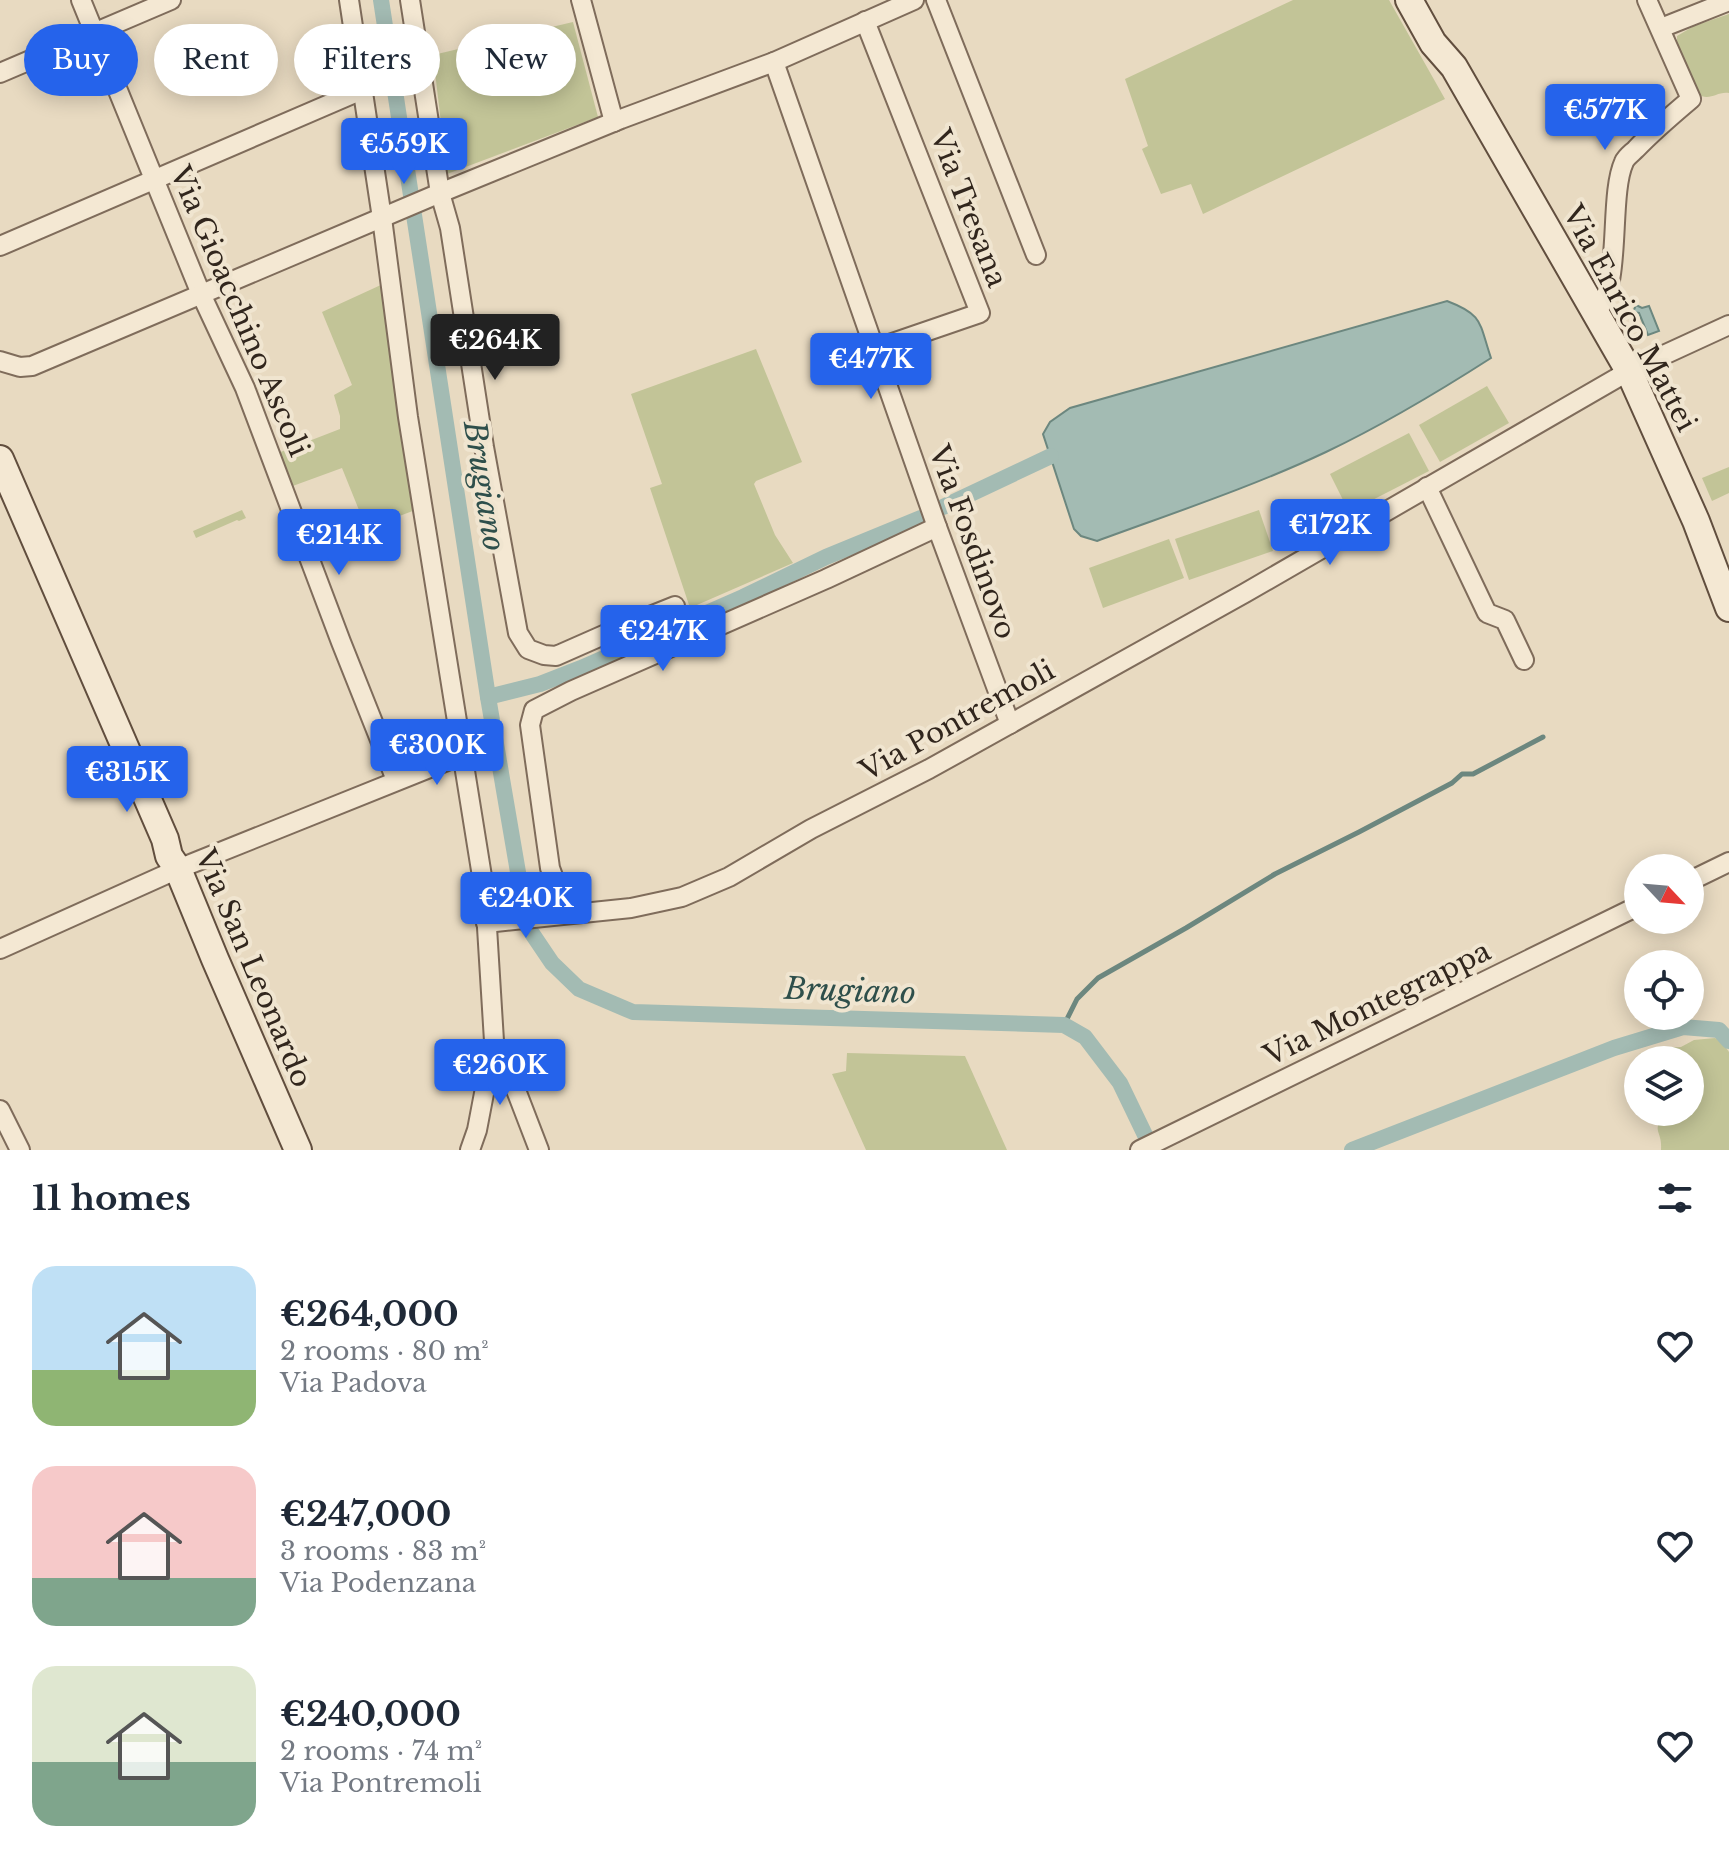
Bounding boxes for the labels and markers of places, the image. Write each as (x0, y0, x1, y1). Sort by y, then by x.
pin: €577K (1549, 84, 1661, 152)
pin: €559K (348, 118, 460, 186)
pin: €264K (439, 314, 551, 382)
pin: €477K (815, 333, 927, 401)
pin: €172K (1274, 499, 1386, 567)
pin: €214K (283, 509, 395, 577)
pin: €247K (607, 605, 719, 673)
pin: €300K (381, 719, 493, 787)
pin: €315K (71, 746, 183, 814)
pin: €240K (470, 872, 582, 940)
pin: €260K (444, 1039, 556, 1107)

